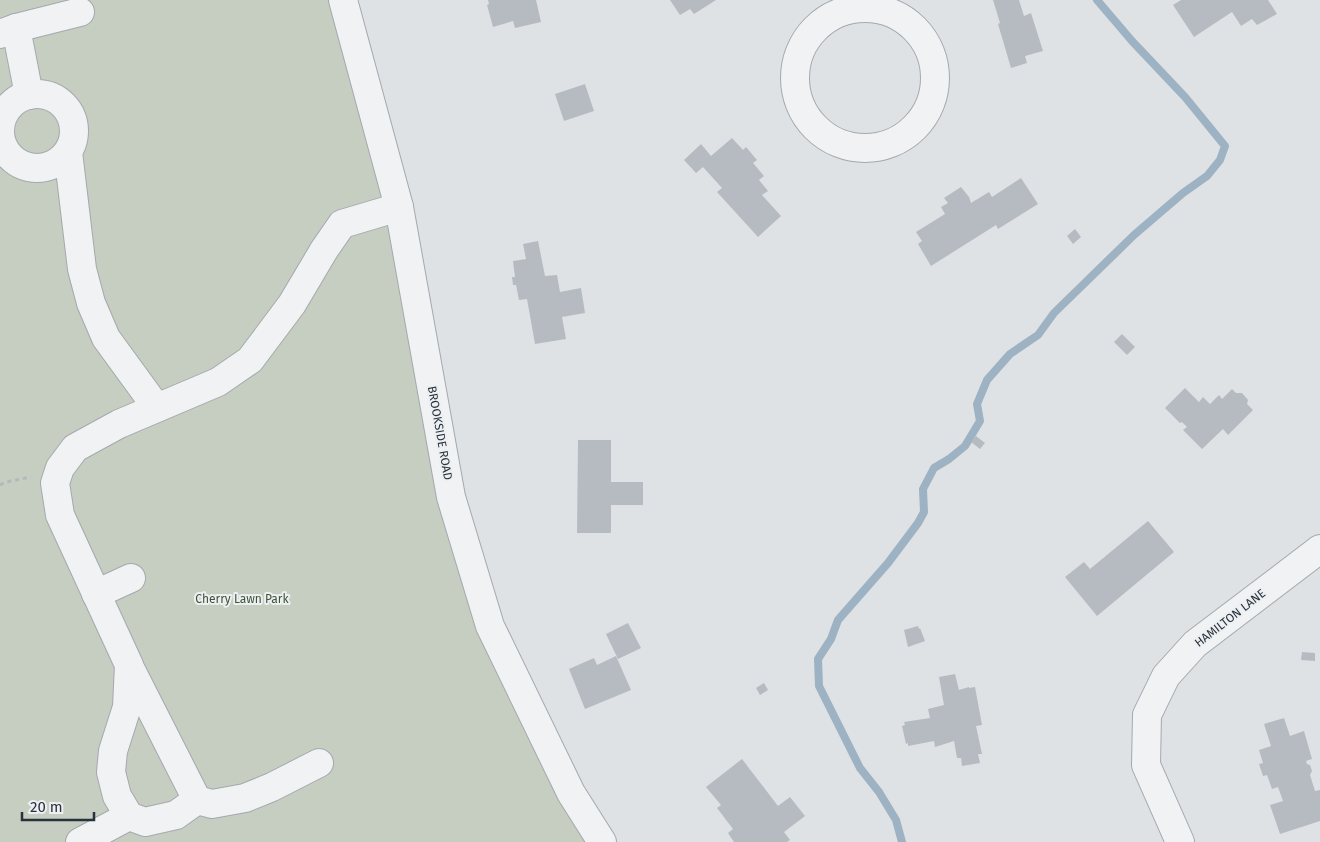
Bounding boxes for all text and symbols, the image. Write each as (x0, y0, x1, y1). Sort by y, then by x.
street label: BROOKSIDE ROAD (425, 385, 455, 481)
street label: HAMILTON LANE (1192, 586, 1268, 650)
park label: Cherry Lawn Park (195, 592, 289, 606)
scale bar (22, 790, 95, 822)
text: 20 m (30, 798, 63, 816)

